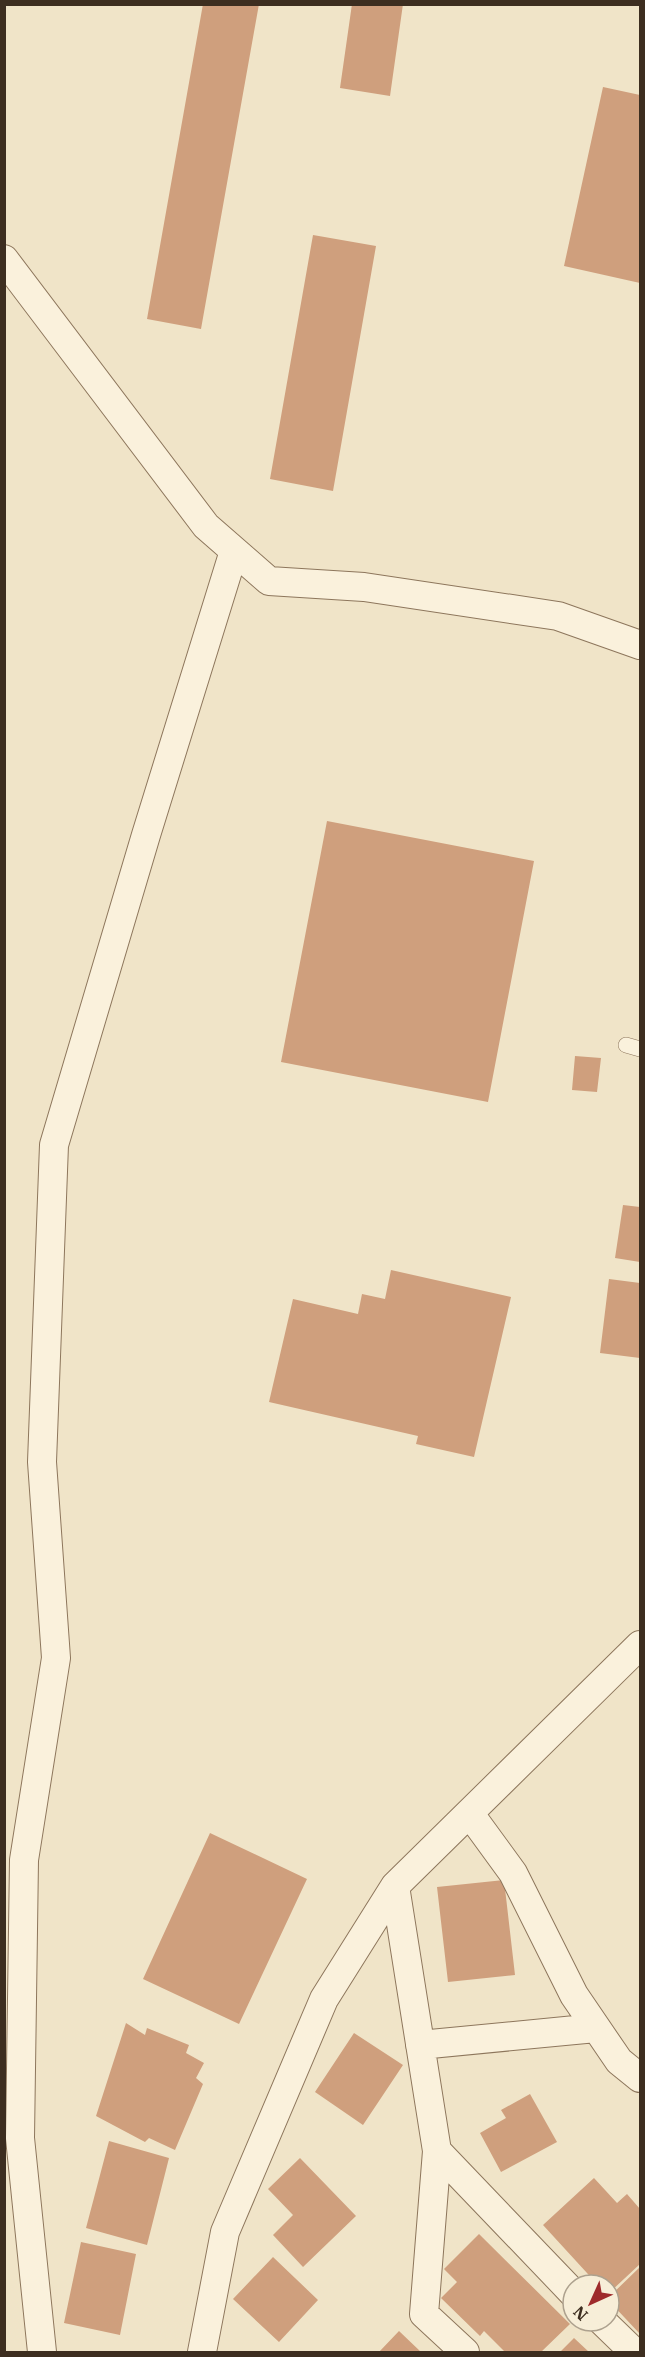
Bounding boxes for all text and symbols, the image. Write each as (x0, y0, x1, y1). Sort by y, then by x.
north arrow (561, 2273, 621, 2333)
text: N (569, 2302, 592, 2325)

